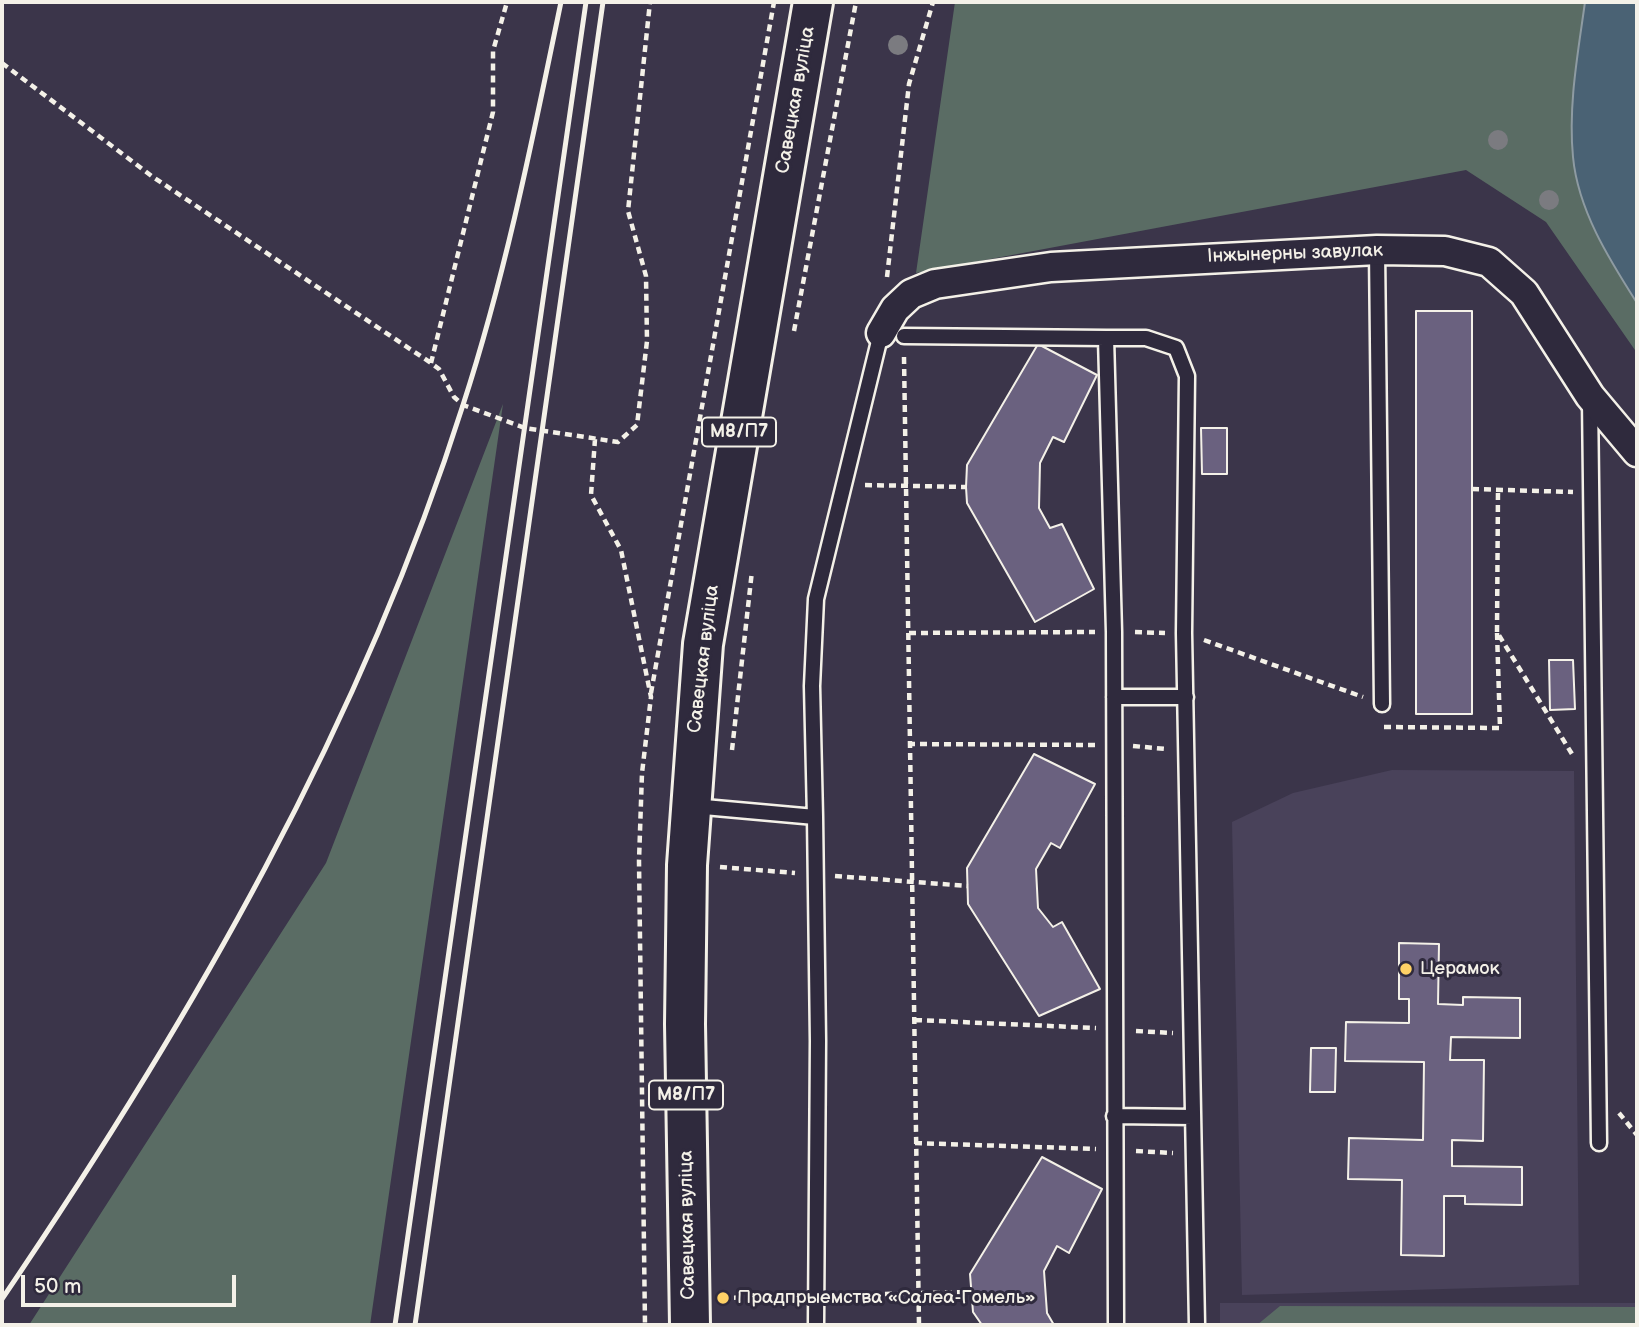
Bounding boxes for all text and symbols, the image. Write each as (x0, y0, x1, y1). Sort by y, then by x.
street label: Савецкая вуліца (772, 25, 820, 175)
street label: Інжынерны завулак (1207, 240, 1383, 268)
road number: М8/П7 (702, 418, 776, 446)
street label: Савецкая вуліца (684, 584, 724, 734)
place label: Церамок (1420, 958, 1500, 980)
marker: Церамок (1398, 961, 1414, 977)
road number: М8/П7 (649, 1080, 723, 1110)
street label: Савецкая вуліца (675, 1150, 701, 1300)
scale bar (24, 1260, 240, 1304)
text: 50 m (34, 1274, 81, 1299)
place label: Прадпрыемства «Салеа-Гомель» (737, 1287, 1036, 1309)
marker: Прадпрыемства «Салеа-Гомель» (715, 1290, 731, 1306)

